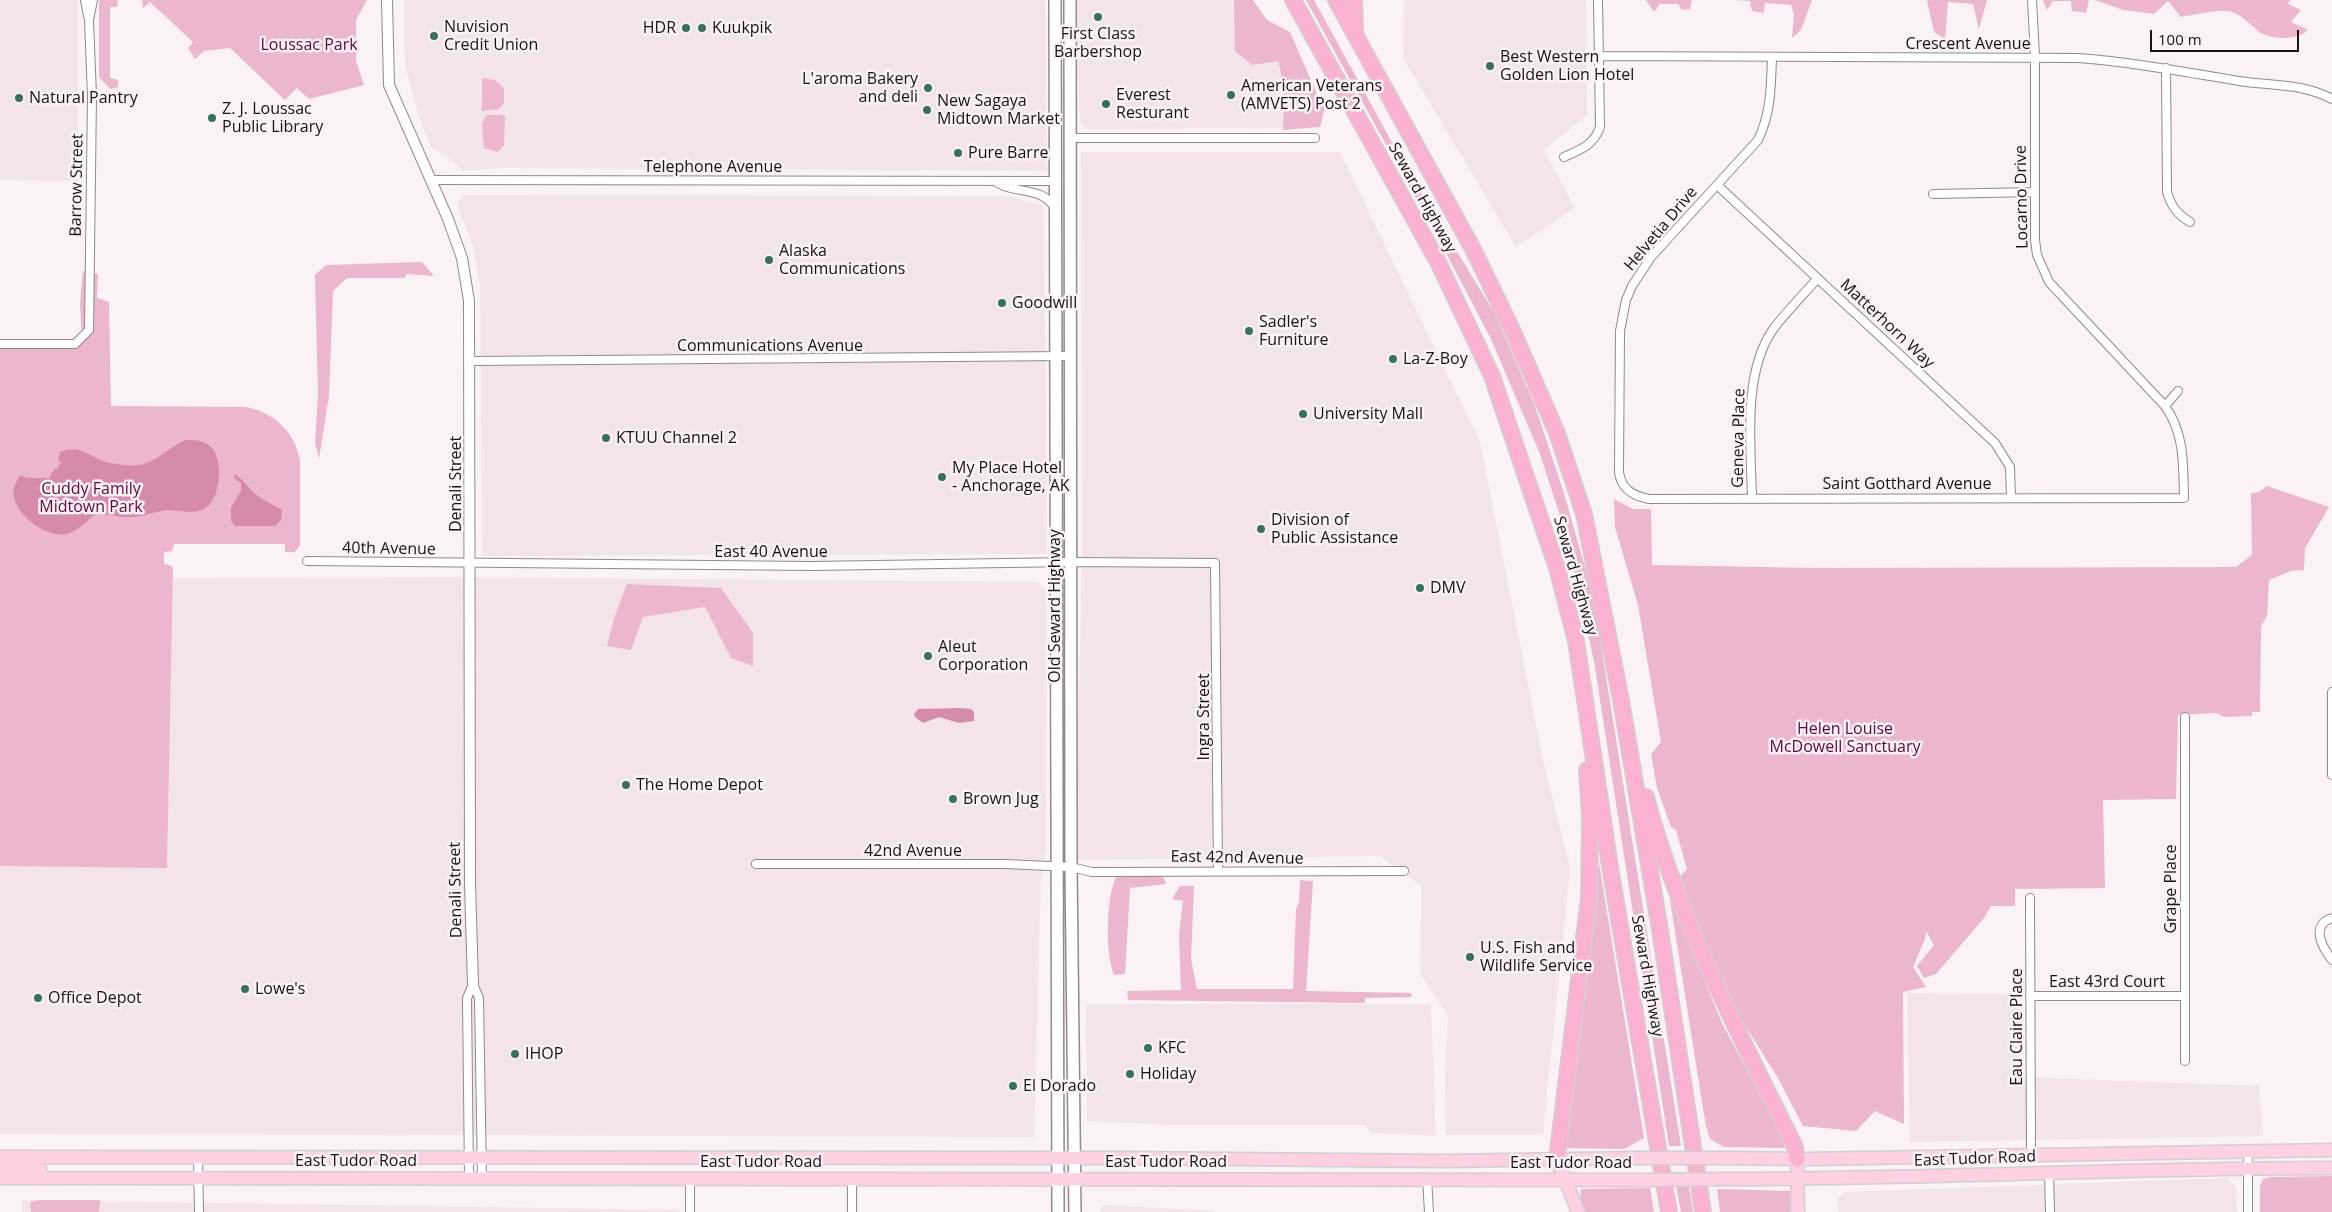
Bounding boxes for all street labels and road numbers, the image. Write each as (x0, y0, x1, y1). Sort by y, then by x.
street label: Crescent Avenue (1905, 34, 2031, 54)
street label: Barrow Street (67, 133, 87, 237)
street label: Seward Highway (1384, 139, 1460, 257)
street label: Locarno Drive (2011, 145, 2033, 249)
street label: Telephone Avenue (644, 157, 782, 177)
street label: Helvetia Drive (1620, 183, 1702, 275)
street label: Matterhorn Way (1836, 275, 1938, 373)
street label: Communications Avenue (677, 336, 863, 356)
street label: Geneva Place (1729, 388, 1749, 488)
street label: Denali Street (446, 436, 466, 532)
street label: Saint Gotthard Avenue (1823, 474, 1991, 494)
street label: Seward Highway (1549, 514, 1601, 638)
street label: Old Seward Highway (1045, 529, 1065, 683)
street label: 40th Avenue (342, 539, 436, 559)
street label: East 40 Avenue (714, 542, 828, 562)
street label: Ingra Street (1194, 673, 1214, 761)
street label: 42nd Avenue (864, 841, 962, 861)
street label: Denali Street (446, 842, 466, 938)
street label: Grape Place (2161, 844, 2181, 934)
street label: East 42nd Avenue (1170, 847, 1304, 869)
street label: Seward Highway (1627, 914, 1667, 1038)
street label: Eau Claire Place (2007, 968, 2027, 1086)
street label: East 43rd Court (2049, 972, 2165, 992)
street label: East Tudor Road (1914, 1147, 2036, 1171)
street label: East Tudor Road (295, 1151, 417, 1171)
street label: East Tudor Road (700, 1152, 822, 1172)
street label: East Tudor Road (1105, 1152, 1227, 1172)
street label: East Tudor Road (1510, 1153, 1632, 1173)

